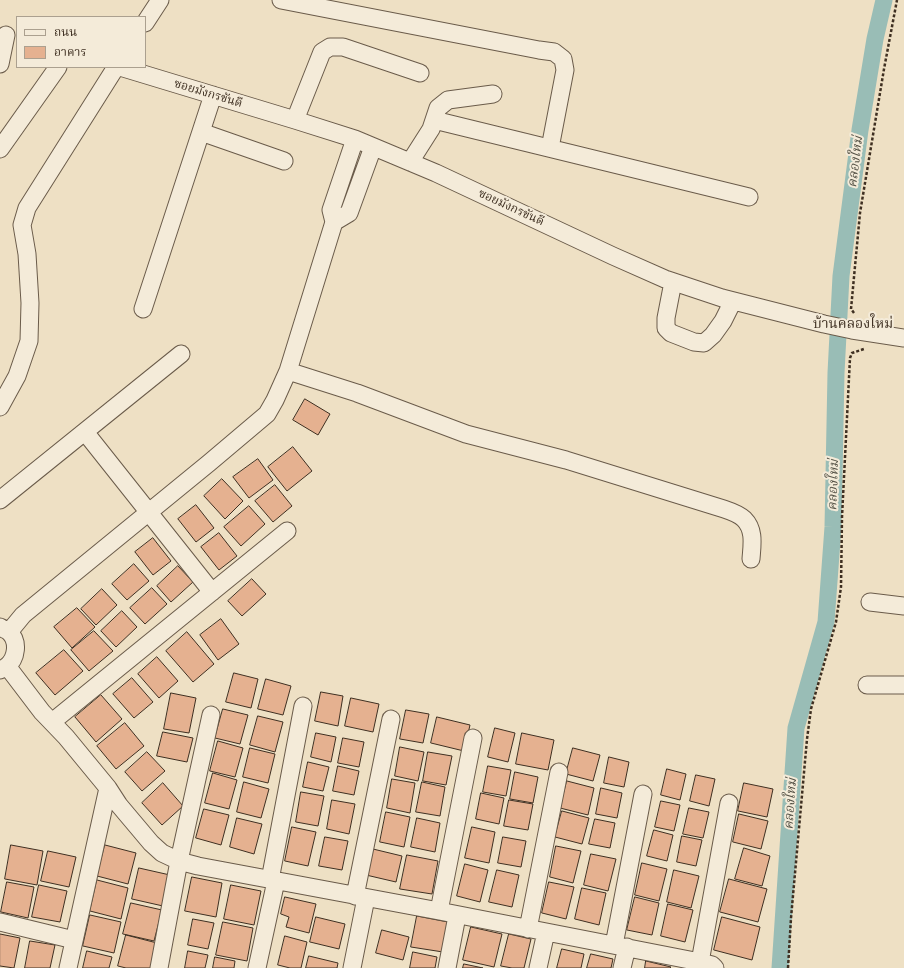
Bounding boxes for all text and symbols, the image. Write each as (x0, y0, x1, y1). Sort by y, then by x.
legend (16, 16, 146, 68)
text: ถนน (54, 24, 77, 40)
text: อาคาร (54, 44, 86, 60)
street label: ซอยมังกรขันดี (172, 77, 244, 111)
water label: คลองใหม่ (845, 136, 867, 188)
street label: ซอยมังกรขันดี (476, 186, 546, 230)
district label: บ้านคลองใหม่ (813, 317, 893, 333)
water label: คลองใหม่ (825, 459, 843, 511)
water label: คลองใหม่ (781, 778, 801, 830)

